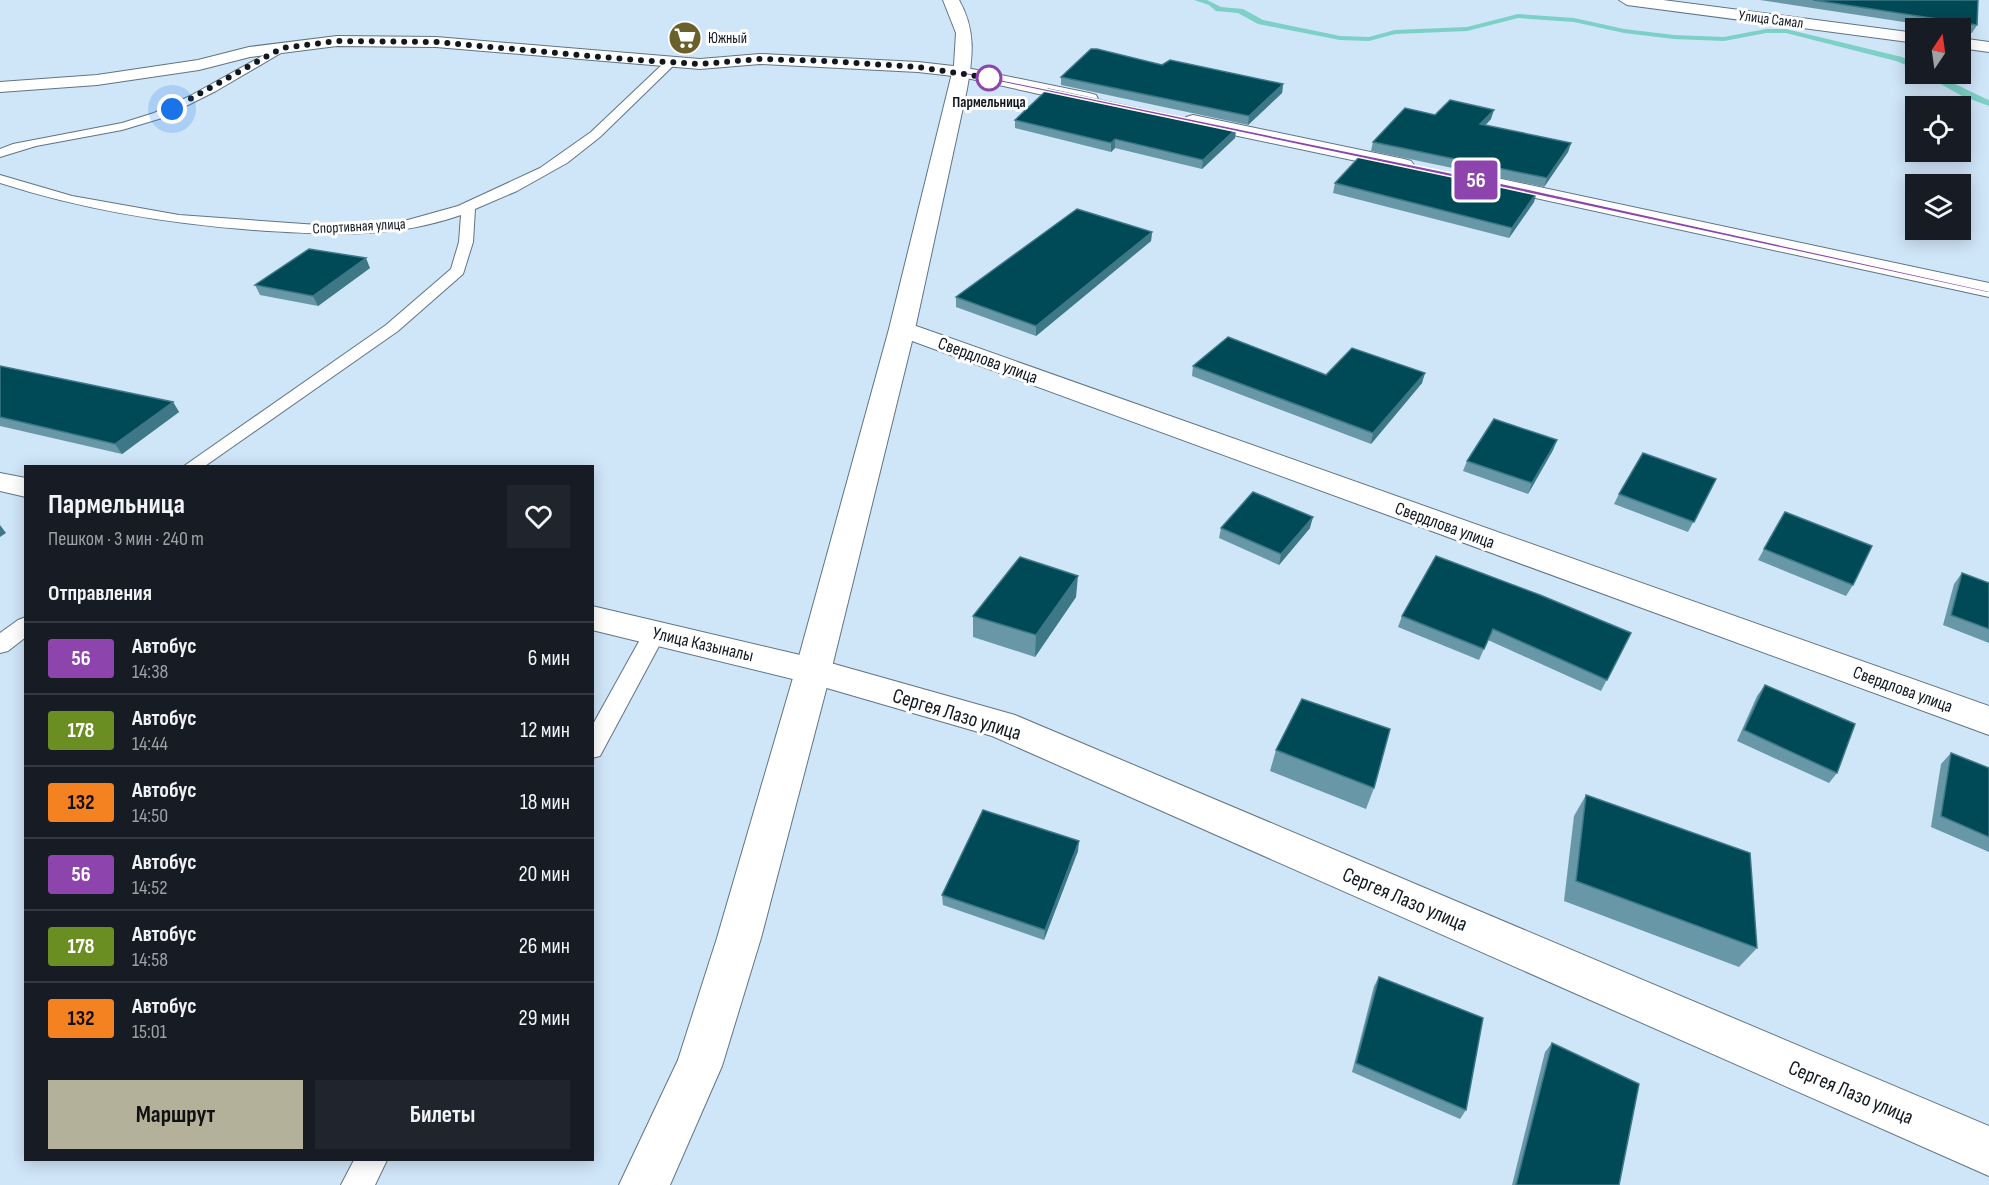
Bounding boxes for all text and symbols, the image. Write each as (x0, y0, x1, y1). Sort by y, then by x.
street label: Улица Самал (1737, 6, 1804, 33)
north arrow (1905, 18, 1971, 84)
map controls (1905, 18, 1971, 240)
supermarket icon: Южный (667, 20, 703, 56)
place label: Южный (708, 29, 747, 48)
marker: Пармельница (976, 65, 1002, 91)
place label: Пармельница (952, 93, 1026, 112)
your location (157, 94, 187, 124)
button: locate (1905, 96, 1971, 162)
line badge: 56 (1449, 160, 1503, 200)
text: 56 (1466, 168, 1486, 193)
button: layers (1905, 174, 1971, 240)
street label: Спортивная улица (312, 215, 406, 238)
street label: Свердлова улица (935, 333, 1041, 388)
button: heart (507, 485, 570, 548)
text: Пармельница (48, 488, 185, 521)
street label: Свердлова улица (1392, 498, 1498, 553)
text: Пешком · 3 мин · 240 m (48, 527, 204, 551)
text: Отправления (48, 580, 152, 607)
street label: Улица Казыналы (650, 623, 755, 666)
text: Автобус (132, 633, 197, 660)
text: 6 мин (528, 645, 570, 672)
text: 56 (71, 646, 91, 671)
text: 14:38 (132, 660, 168, 684)
street label: Свердлова улица (1850, 662, 1956, 717)
street label: Сергея Лазо улица (889, 683, 1024, 746)
text: Автобус (132, 705, 197, 732)
text: 12 мин (520, 717, 570, 744)
text: 178 (67, 718, 95, 743)
text: 14:44 (132, 732, 168, 756)
text: Автобус (132, 777, 197, 804)
text: 18 мин (520, 789, 570, 816)
text: 132 (68, 790, 94, 815)
text: 14:50 (132, 804, 168, 828)
text: Автобус (132, 849, 197, 876)
text: 20 мин (518, 861, 570, 888)
text: 56 (71, 862, 91, 887)
street label: Сергея Лазо улица (1339, 862, 1471, 937)
text: 14:52 (132, 876, 167, 900)
text: Автобус (132, 921, 197, 948)
text: 26 мин (519, 933, 570, 960)
text: 178 (67, 934, 95, 959)
text: 14:58 (132, 948, 168, 972)
text: Автобус (132, 993, 197, 1020)
text: 29 мин (519, 1005, 570, 1032)
text: 132 (68, 1006, 94, 1031)
text: 15:01 (132, 1020, 167, 1044)
street label: Сергея Лазо улица (1785, 1055, 1917, 1130)
button: Маршрут (48, 1080, 303, 1149)
button: Билеты (315, 1080, 570, 1149)

